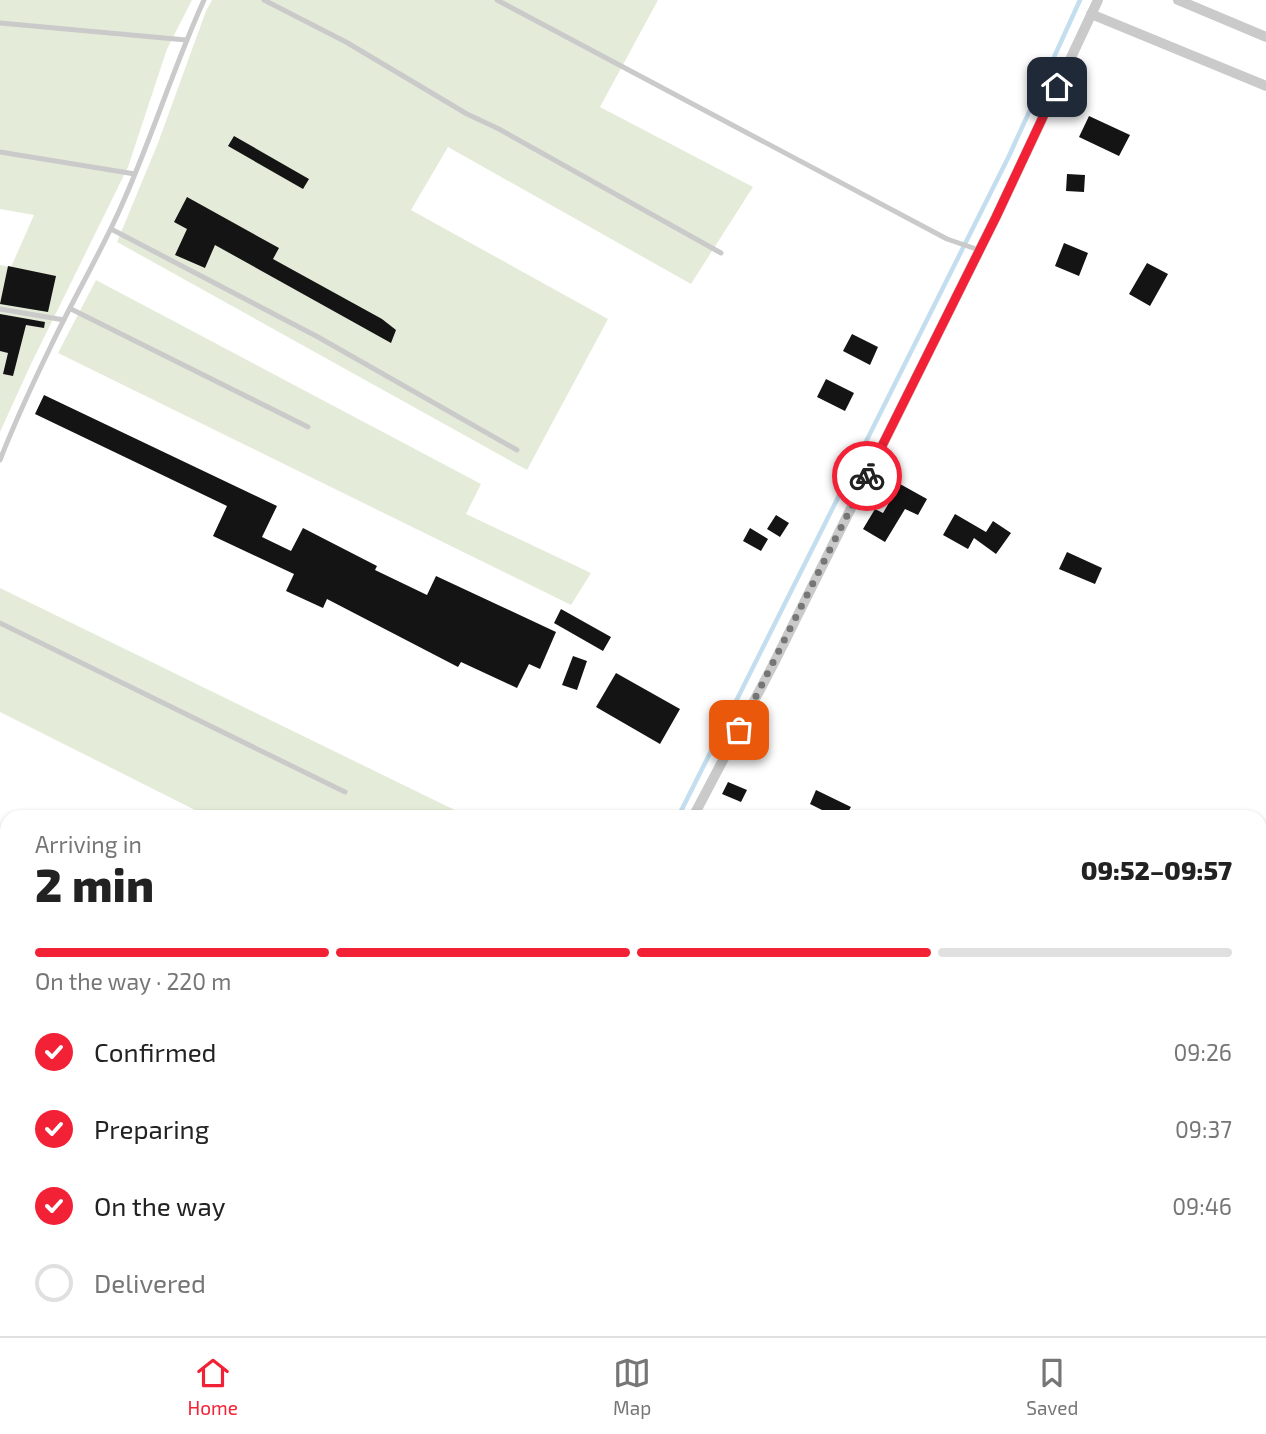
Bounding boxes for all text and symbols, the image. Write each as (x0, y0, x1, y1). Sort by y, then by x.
pin (1027, 57, 1087, 117)
icon: home (1038, 68, 1076, 106)
courier (832, 441, 902, 511)
icon: bike (848, 457, 886, 495)
pin (709, 700, 769, 760)
icon: bag (720, 711, 758, 749)
text: Arriving in (35, 830, 142, 858)
text: 09:52–09:57 (1081, 854, 1232, 885)
text: 2 min (35, 856, 154, 911)
text: On the way · 220 m (35, 967, 231, 995)
icon: check (35, 1033, 73, 1071)
text: Confirmed (94, 1036, 217, 1067)
text: 09:26 (1173, 1038, 1232, 1066)
icon: check (35, 1110, 73, 1148)
text: Preparing (94, 1113, 209, 1144)
text: 09:37 (1175, 1115, 1232, 1143)
icon: check (35, 1187, 73, 1225)
text: On the way (94, 1190, 225, 1221)
text: 09:46 (1172, 1192, 1232, 1220)
text: Delivered (94, 1267, 206, 1298)
tab: Home (188, 1354, 238, 1419)
tab: Map (613, 1354, 651, 1419)
tab: Saved (1026, 1354, 1078, 1419)

